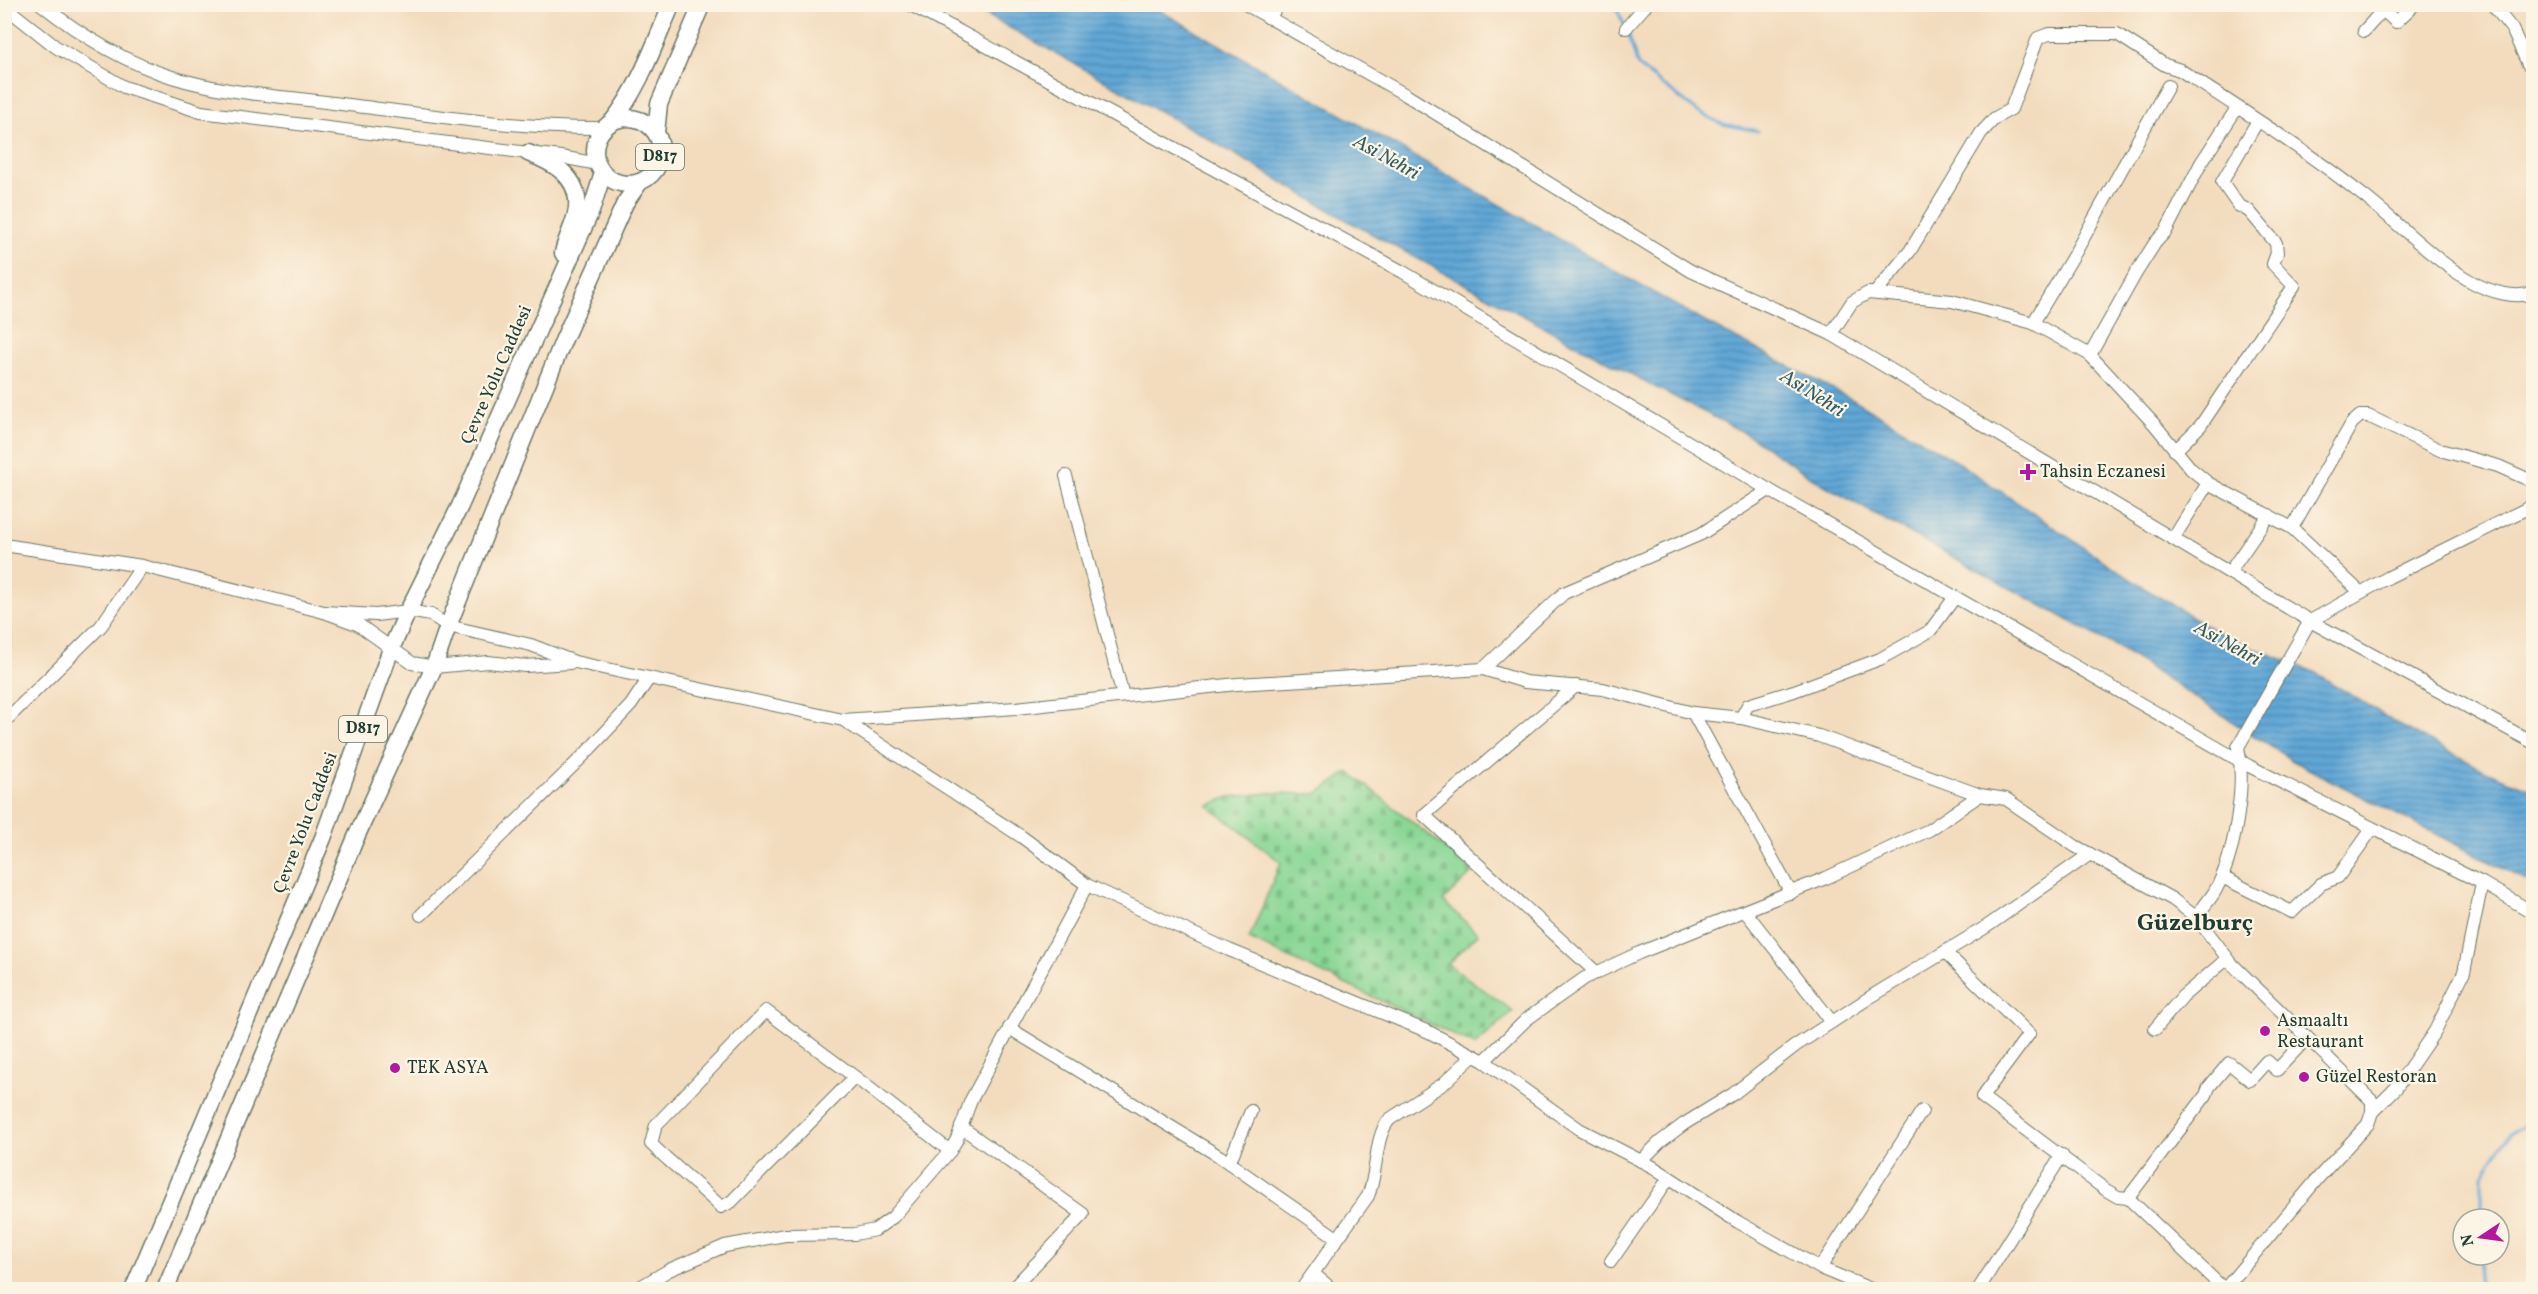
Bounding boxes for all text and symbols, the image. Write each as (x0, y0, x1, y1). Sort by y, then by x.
water label: Asi Nehri (1347, 128, 1425, 188)
road number: D817 (636, 144, 684, 170)
street label: Çevre Yolu Caddesi (455, 302, 539, 448)
water label: Asi Nehri (1773, 363, 1851, 425)
place label: Tahsin Eczanesi (2040, 460, 2166, 485)
marker: Tahsin Eczanesi (2021, 465, 2035, 479)
water label: Asi Nehri (2188, 614, 2266, 674)
road number: D817 (339, 716, 387, 742)
street label: Çevre Yolu Caddesi (268, 749, 344, 897)
district label: Güzelburç (2137, 907, 2253, 941)
place label: Asmaaltı Restaurant (2277, 1009, 2364, 1055)
marker: Asmaaltı Restaurant (2258, 1024, 2272, 1038)
place label: TEK ASYA (407, 1056, 489, 1081)
marker: TEK ASYA (388, 1061, 402, 1075)
place label: Güzel Restoran (2316, 1065, 2437, 1090)
marker: Güzel Restoran (2297, 1070, 2311, 1084)
north arrow (2451, 1207, 2511, 1267)
text: N (2456, 1231, 2480, 1248)

